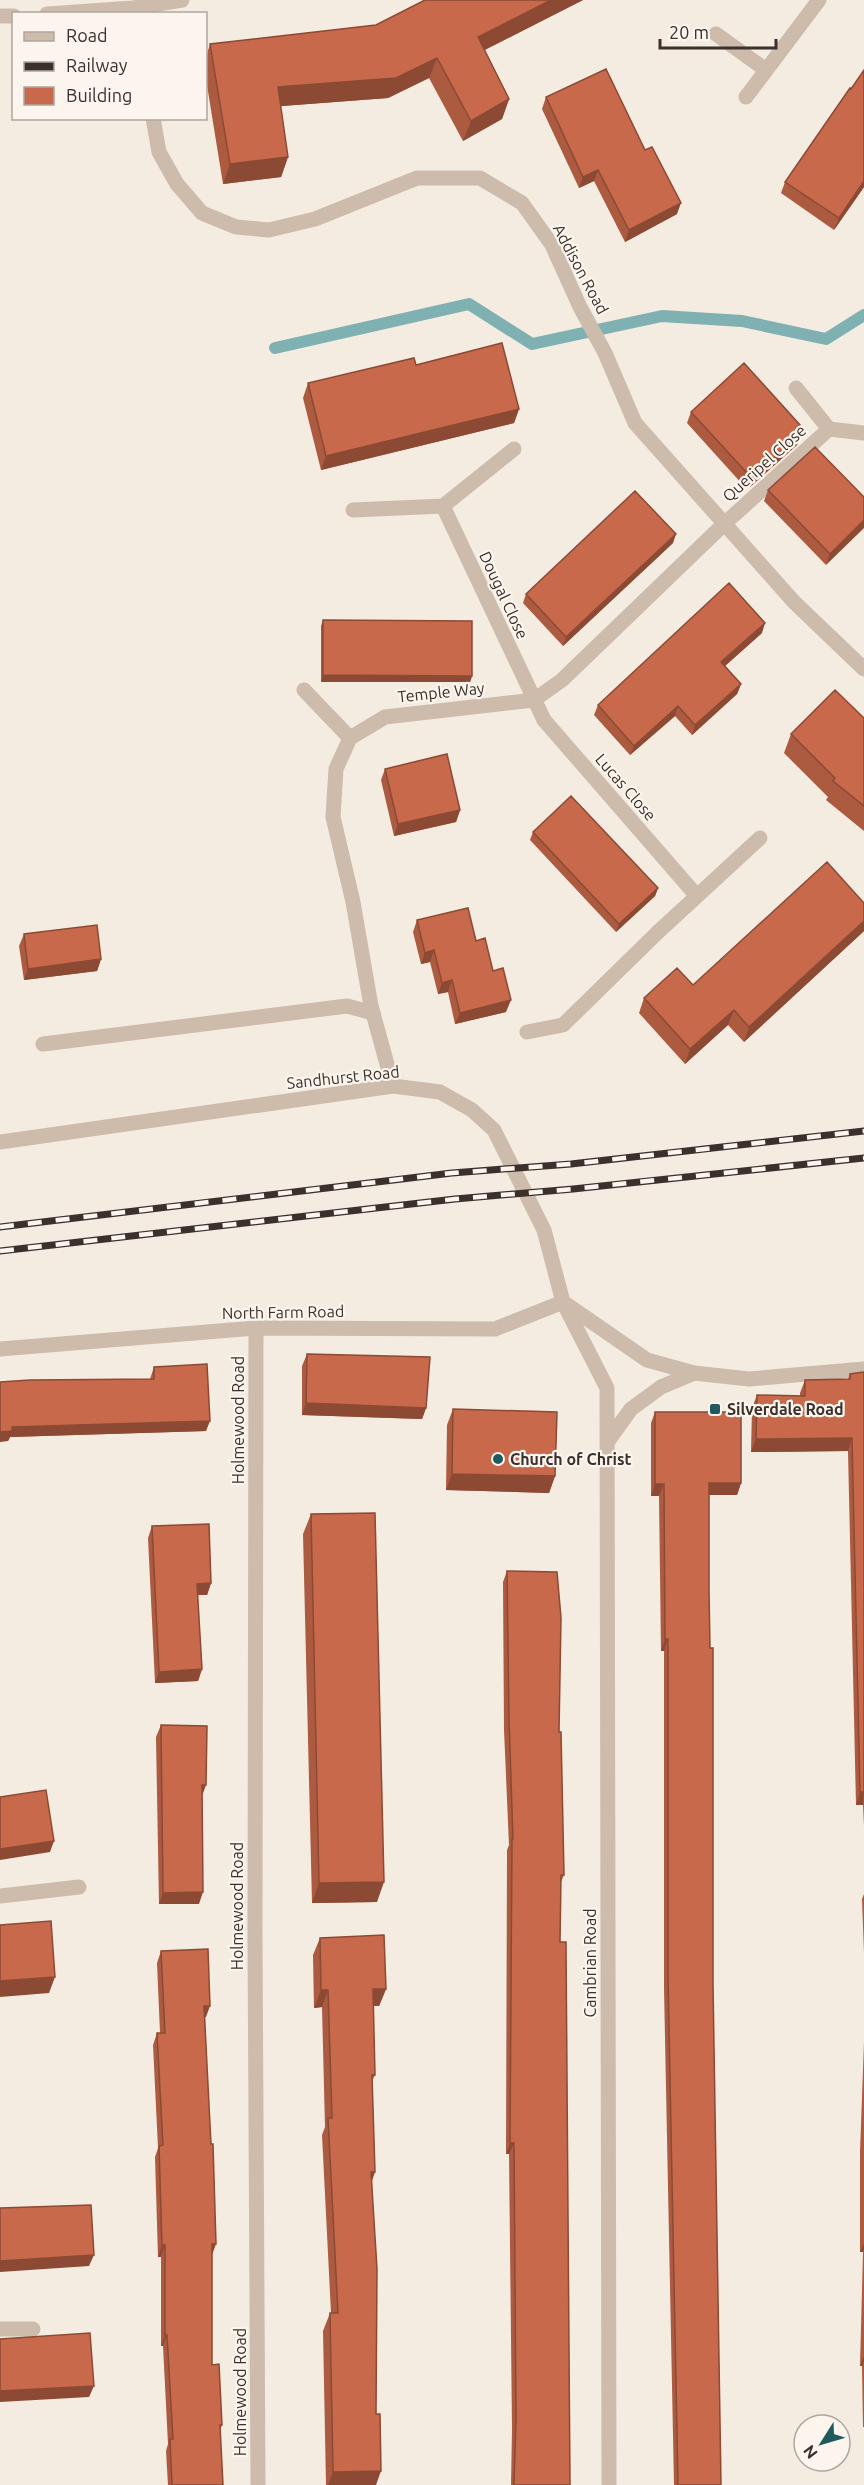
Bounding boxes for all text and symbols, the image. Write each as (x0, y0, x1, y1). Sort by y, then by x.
legend (12, 12, 207, 120)
scale bar (660, 12, 776, 50)
text: 20 m (669, 22, 709, 42)
text: Road (66, 25, 108, 45)
text: Railway (66, 55, 128, 75)
text: Building (66, 85, 132, 105)
street label: Addison Road (550, 221, 612, 317)
street label: Queripel Close (719, 421, 809, 505)
street label: Dougal Close (476, 549, 532, 641)
street label: Temple Way (397, 678, 486, 706)
street label: Lucas Close (592, 750, 660, 824)
street label: Sandhurst Road (286, 1062, 400, 1092)
street label: North Farm Road (222, 1302, 344, 1322)
street label: Holmewood Road (229, 1356, 247, 1484)
place label: Silverdale Road (727, 1400, 844, 1418)
marker: Silverdale Road (708, 1402, 722, 1416)
place label: Church of Christ (510, 1450, 632, 1468)
marker: Church of Christ (491, 1452, 505, 1466)
street label: Holmewood Road (228, 1842, 246, 1970)
street label: Cambrian Road (581, 1908, 599, 2018)
street label: Holmewood Road (231, 2328, 249, 2456)
north arrow (792, 2413, 852, 2473)
text: N (799, 2442, 821, 2462)

